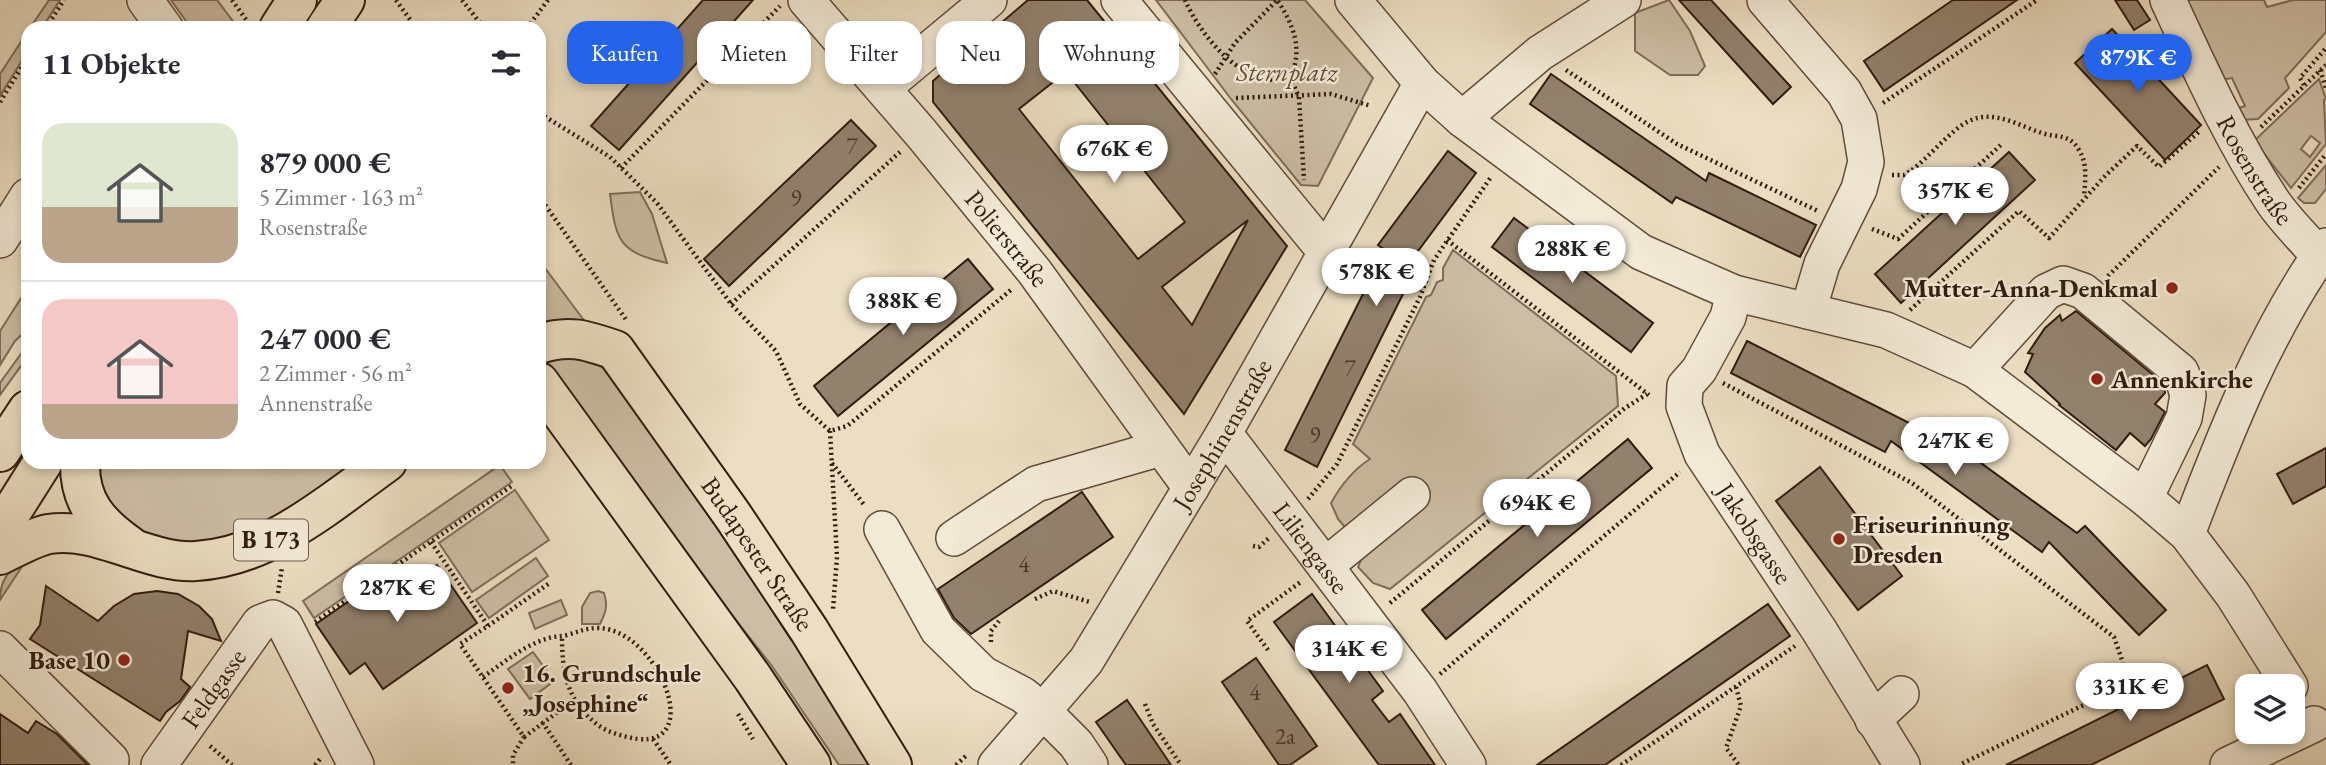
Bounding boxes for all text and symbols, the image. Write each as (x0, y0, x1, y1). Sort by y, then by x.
chip: Kaufen (567, 21, 683, 84)
chip: Mieten (697, 21, 811, 84)
chip: Filter (825, 21, 922, 84)
chip: Neu (936, 21, 1025, 84)
chip: Wohnung (1039, 21, 1179, 84)
pin: 879K € (2081, 34, 2195, 94)
text: 879K € (2100, 42, 2176, 72)
text: 11 Objekte (42, 44, 181, 83)
icon: filters (487, 44, 525, 82)
park label: Sternplatz (1235, 55, 1338, 89)
street label: Rosenstraße (2209, 109, 2301, 232)
pin: 676K € (1057, 125, 1171, 185)
house number: 7 (846, 131, 858, 161)
text: 676K € (1076, 133, 1152, 163)
text: 879 000 € (259, 143, 391, 182)
icon: home (98, 151, 182, 235)
pin: 357K € (1898, 168, 2012, 227)
text: 357K € (1917, 175, 1993, 205)
text: 5 Zimmer · 163 m² (259, 182, 423, 212)
house number: 9 (790, 183, 802, 213)
street label: Polierstraße (957, 183, 1057, 294)
text: Rosenstraße (259, 212, 367, 242)
pin: 288K € (1515, 226, 1629, 285)
text: 288K € (1534, 233, 1610, 263)
pin: 578K € (1319, 248, 1433, 308)
text: 578K € (1338, 256, 1414, 286)
place label: Mutter-Anna-Denkmal (1904, 271, 2158, 305)
pin: 388K € (846, 278, 960, 337)
marker: Mutter-Anna-Denkmal (2164, 280, 2180, 296)
text: 388K € (865, 285, 941, 315)
text: 247 000 € (259, 319, 391, 358)
icon: home (98, 327, 182, 411)
street label: Josephinenstraße (1163, 353, 1280, 518)
house number: 7 (1344, 353, 1356, 383)
text: 2 Zimmer · 56 m² (259, 358, 412, 388)
place label: Annenkirche (2110, 362, 2253, 396)
marker: Annenkirche (2089, 371, 2105, 387)
text: Annenstraße (259, 388, 372, 418)
pin: 247K € (1898, 418, 2012, 477)
house number: 9 (1309, 420, 1321, 450)
text: 247K € (1917, 425, 1993, 455)
street label: Budapester Straße (693, 470, 822, 638)
street label: Jakobsgasse (1708, 475, 1801, 591)
pin: 694K € (1480, 480, 1594, 539)
text: 694K € (1499, 487, 1575, 517)
street label: Liliengasse (1265, 495, 1357, 600)
place label: Friseurinnung Dresden (1853, 507, 2011, 571)
road number: B 173 (234, 520, 308, 560)
marker: Friseurinnung Dresden (1831, 531, 1847, 547)
house number: 4 (1018, 549, 1030, 579)
pin: 287K € (340, 564, 454, 624)
text: 287K € (359, 572, 435, 602)
pin: 314K € (1292, 626, 1406, 685)
text: 314K € (1311, 633, 1387, 663)
street label: Feldgasse (173, 642, 254, 735)
place label: Base 10 (28, 643, 110, 677)
marker: Base 10 (116, 652, 132, 668)
place label: 16. Grundschule „Josephine“ (522, 656, 701, 720)
pin: 331K € (2073, 664, 2187, 723)
text: 331K € (2092, 671, 2168, 701)
map controls (2235, 674, 2305, 744)
button: layers (2235, 674, 2305, 744)
house number: 4 (1249, 677, 1261, 707)
marker: 16. Grundschule „Josephine“ (500, 680, 516, 696)
house number: 2a (1275, 721, 1296, 751)

